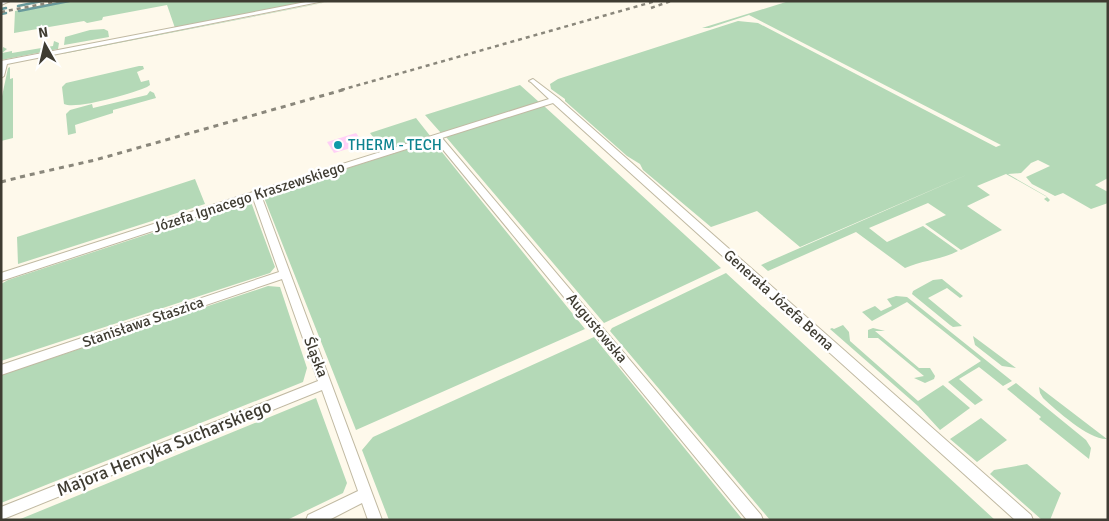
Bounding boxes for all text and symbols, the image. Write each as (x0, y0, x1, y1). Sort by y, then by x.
north arrow (20, 20, 70, 70)
text: N (37, 24, 49, 42)
place label: THERM - TECH (348, 136, 442, 154)
marker: THERM - TECH (332, 139, 344, 151)
street label: Józefa Ignacego Kraszewskiego (151, 157, 347, 236)
street label: Generała Józefa Bema (720, 246, 838, 354)
street label: Augustowska (563, 290, 631, 366)
street label: Stanisława Staszica (80, 293, 206, 351)
street label: Śląska (300, 334, 333, 380)
street label: Majora Henryka Sucharskiego (53, 395, 275, 501)

